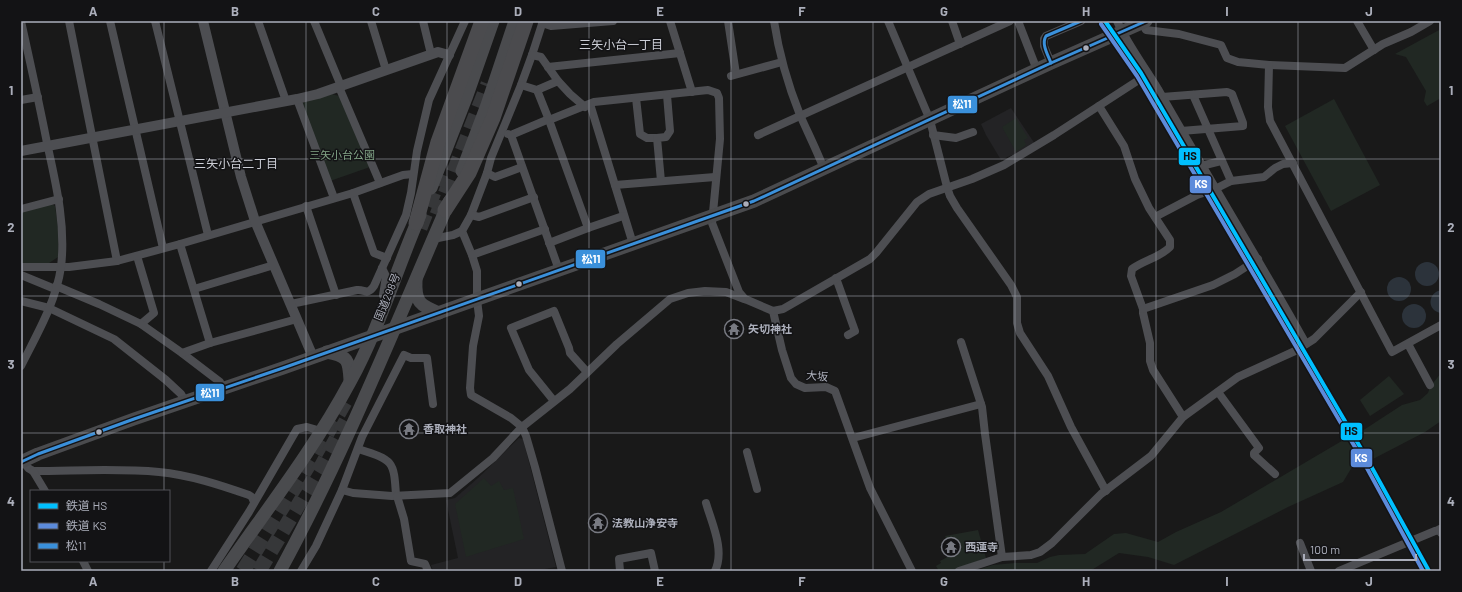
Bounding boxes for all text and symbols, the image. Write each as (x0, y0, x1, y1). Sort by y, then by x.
text: A (89, 3, 98, 19)
text: B (231, 3, 239, 19)
text: C (372, 3, 380, 19)
text: D (514, 3, 522, 19)
text: E (656, 3, 664, 19)
text: F (798, 3, 806, 19)
text: G (940, 3, 948, 19)
text: H (1082, 3, 1090, 19)
text: I (1225, 3, 1229, 19)
text: J (1365, 3, 1373, 19)
district label: 三矢小台一丁目 (579, 37, 663, 51)
unlabelled marker (1081, 43, 1091, 53)
text: 1 (9, 82, 13, 98)
text: 1 (1449, 82, 1453, 98)
line badge: 松11 (947, 95, 978, 114)
text: 松11 (953, 97, 972, 110)
line badge: HS (1178, 147, 1201, 166)
park label: 三矢小台公園 (309, 148, 375, 161)
text: HS (1183, 149, 1197, 162)
district label: 三矢小台二丁目 (194, 156, 278, 170)
line badge: KS (1189, 175, 1212, 194)
text: KS (1194, 177, 1208, 190)
unlabelled marker (741, 199, 751, 209)
text: 2 (7, 219, 15, 235)
text: 2 (1447, 219, 1455, 235)
line badge: 松11 (575, 249, 606, 269)
text: 松11 (582, 252, 601, 265)
street label: 国道298号 (371, 271, 402, 323)
unlabelled marker (514, 279, 524, 289)
temple icon: 矢切神社 (723, 318, 745, 340)
place label: 矢切神社 (748, 322, 792, 335)
text: 3 (7, 356, 15, 372)
text: 3 (1447, 356, 1455, 372)
street label: 大坂 (806, 368, 829, 383)
line badge: 松11 (195, 383, 225, 402)
text: 松11 (201, 386, 220, 399)
temple icon: 香取神社 (398, 418, 420, 440)
place label: 香取神社 (423, 422, 467, 435)
line badge: HS (1340, 422, 1363, 441)
text: HS (1344, 424, 1358, 437)
unlabelled marker (94, 427, 104, 437)
line badge: KS (1350, 448, 1373, 468)
text: KS (1354, 451, 1368, 464)
legend (30, 490, 170, 562)
text: 4 (7, 493, 15, 509)
text: 4 (1447, 493, 1455, 509)
text: 鉄道 HS (66, 498, 107, 512)
temple icon: 法教山浄安寺 (587, 512, 609, 534)
place label: 法教山浄安寺 (612, 516, 678, 529)
text: 鉄道 KS (66, 518, 107, 532)
temple icon: 西蓮寺 (940, 536, 962, 558)
scale bar (1304, 536, 1416, 562)
text: 松11 (66, 538, 86, 552)
place label: 西蓮寺 (965, 540, 998, 553)
text: 100 m (1310, 542, 1340, 556)
text: A (89, 573, 98, 589)
text: B (231, 573, 239, 589)
text: C (372, 573, 380, 589)
text: D (514, 573, 522, 589)
text: E (656, 573, 664, 589)
text: F (798, 573, 806, 589)
text: G (940, 573, 948, 589)
text: H (1082, 573, 1090, 589)
text: I (1225, 573, 1229, 589)
text: J (1365, 573, 1373, 589)

